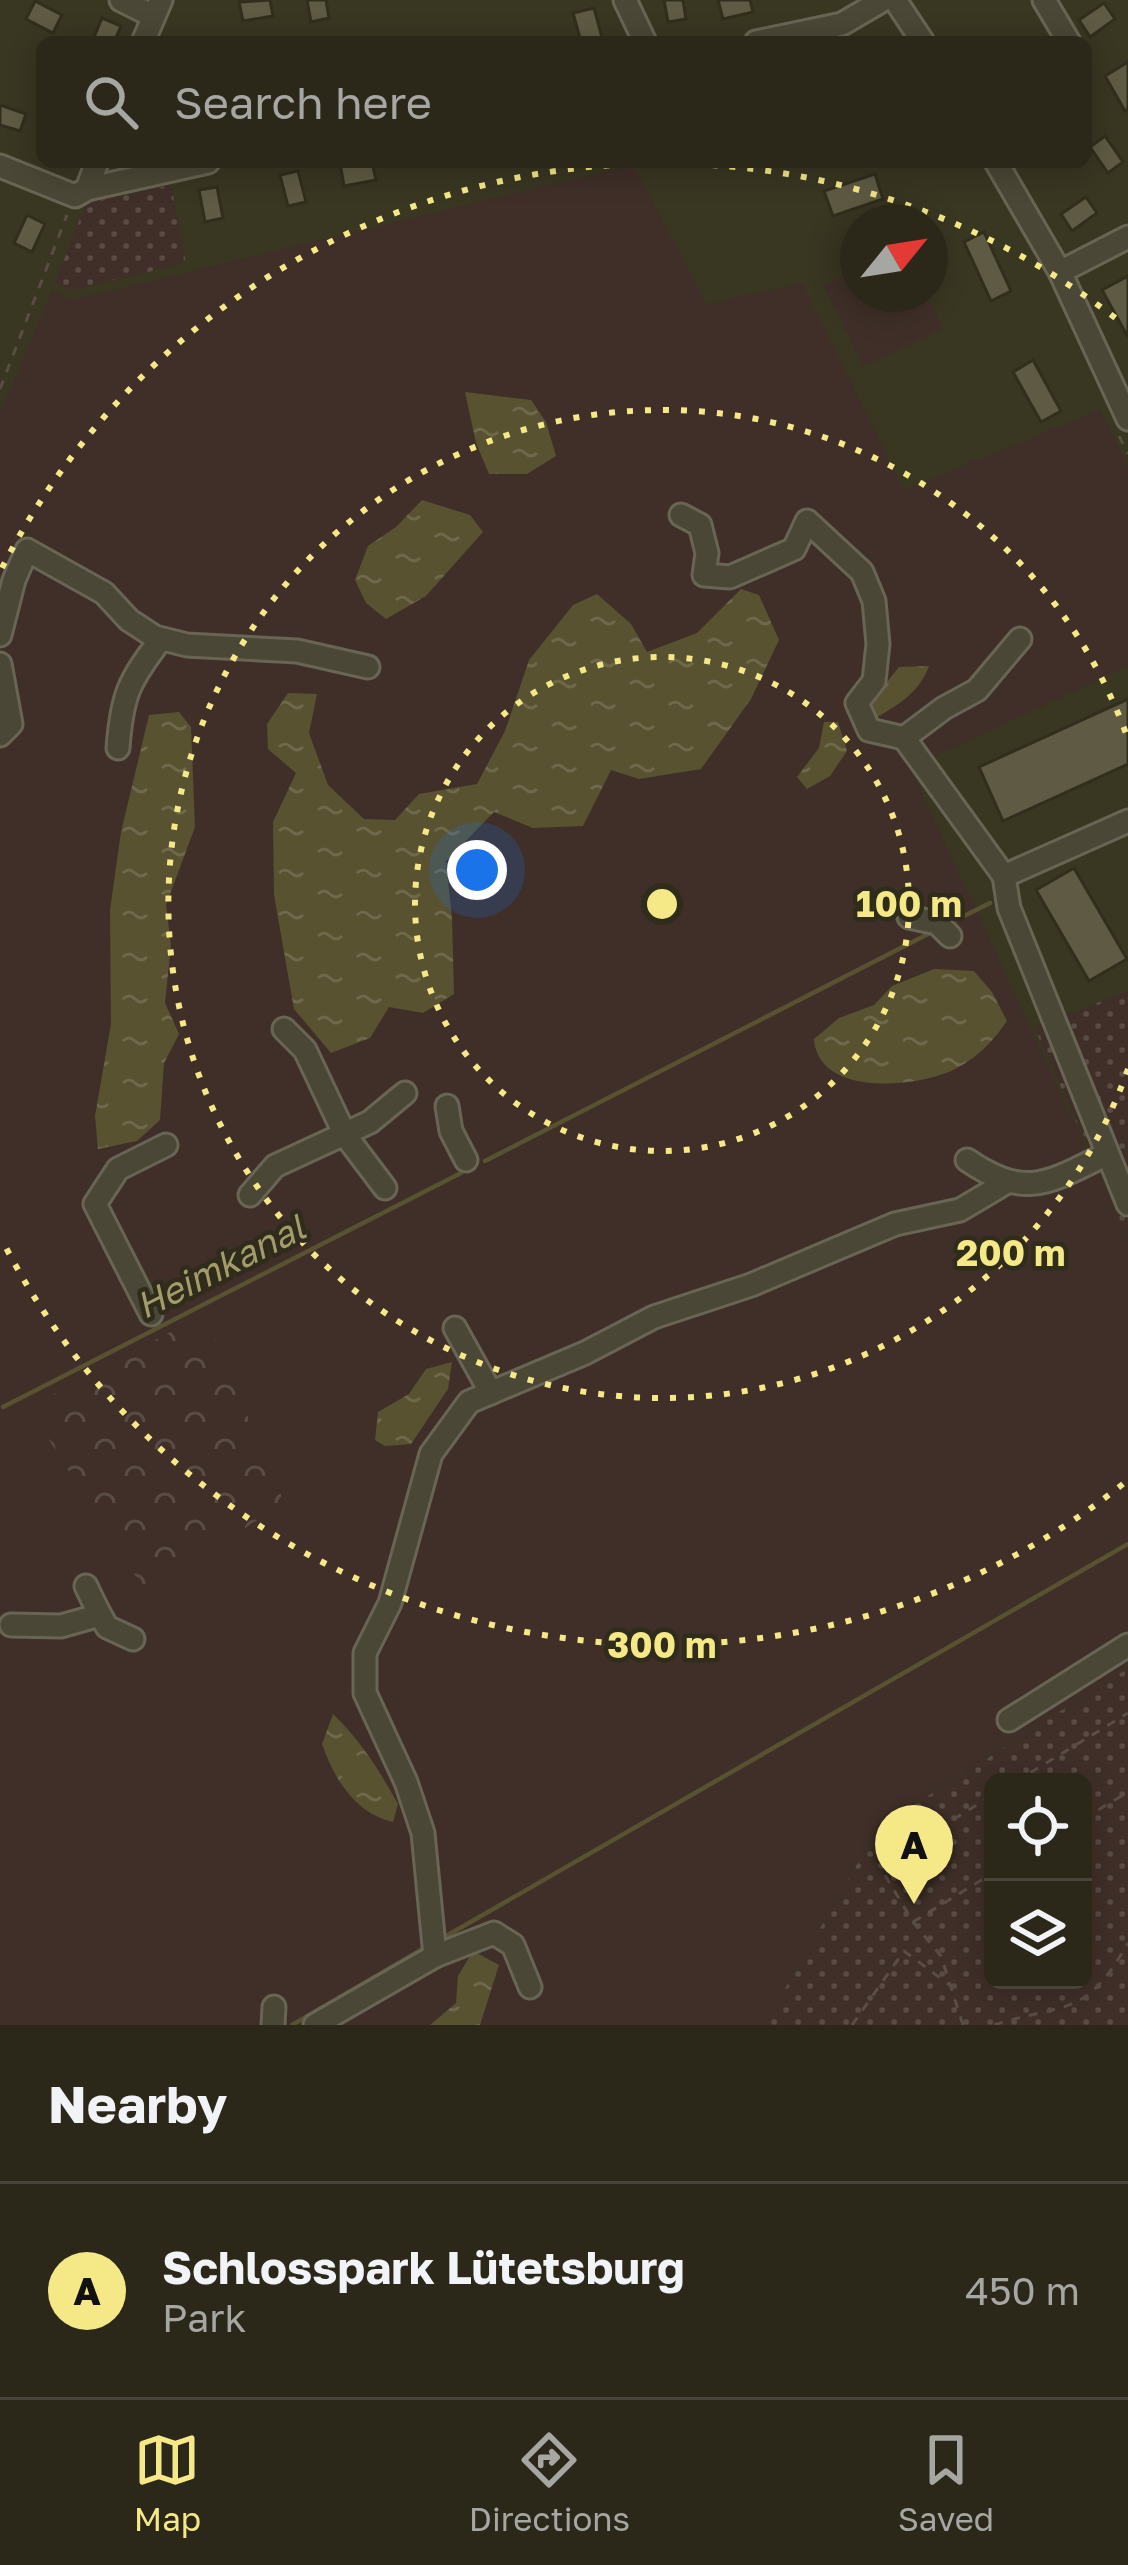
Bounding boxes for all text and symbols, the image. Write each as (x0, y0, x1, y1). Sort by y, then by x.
search box (36, 36, 1092, 168)
icon: search (78, 69, 144, 135)
text: Search here (174, 75, 432, 129)
north arrow (840, 204, 948, 312)
your location (447, 840, 507, 900)
text: 100 m (856, 882, 962, 925)
centre of rings (641, 883, 683, 925)
water label: Heimkanal (128, 1204, 313, 1327)
text: 200 m (956, 1231, 1066, 1274)
text: 300 m (607, 1623, 717, 1666)
map controls (984, 1773, 1092, 1989)
button: locate (984, 1773, 1092, 1881)
pin: A (875, 1805, 953, 1904)
button: layers (984, 1881, 1092, 1989)
text: Nearby (48, 2073, 227, 2134)
text: Schlosspark Lütetsburg (162, 2240, 685, 2294)
text: A (73, 2267, 101, 2314)
text: 450 m (965, 2267, 1080, 2314)
text: Park (162, 2294, 246, 2341)
tab: Map (134, 2427, 201, 2538)
tab: Directions (469, 2427, 630, 2538)
tab: Saved (898, 2427, 994, 2538)

